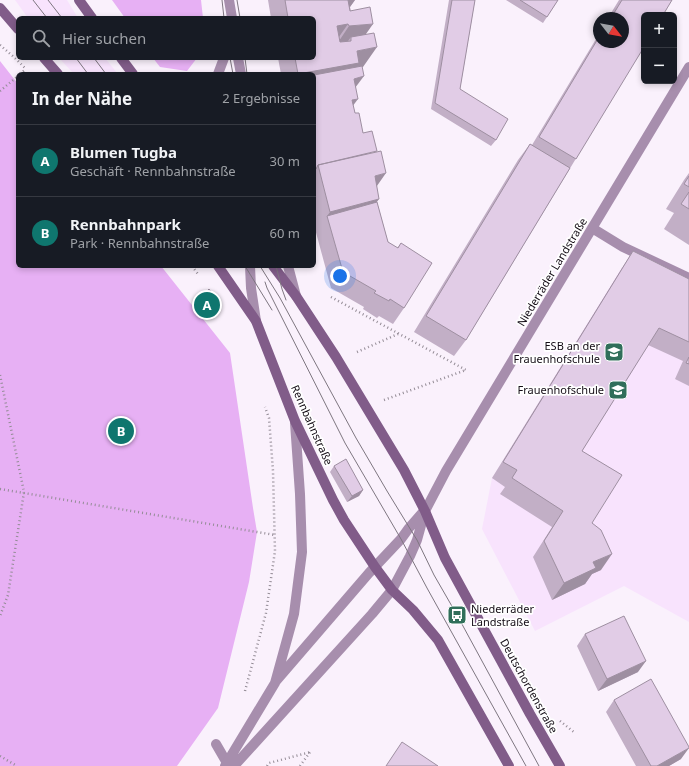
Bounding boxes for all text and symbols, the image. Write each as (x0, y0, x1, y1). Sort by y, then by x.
north arrow (593, 12, 629, 48)
map controls (641, 12, 677, 84)
button: + (641, 12, 677, 48)
search box (16, 16, 316, 60)
icon: search (30, 27, 52, 49)
text: Hier suchen (62, 28, 146, 48)
button: − (641, 48, 677, 84)
text: In der Nähe (32, 87, 132, 110)
text: 2 Ergebnisse (222, 89, 300, 107)
text: Blumen Tugba (70, 142, 177, 162)
text: A (41, 152, 50, 170)
text: 30 m (270, 152, 300, 170)
text: Geschäft · Rennbahnstraße (70, 162, 236, 180)
text: Rennbahnpark (70, 214, 181, 234)
street label: Niederräder Landstraße (513, 215, 590, 329)
text: B (41, 224, 49, 242)
text: 60 m (270, 224, 300, 242)
text: Park · Rennbahnstraße (70, 234, 209, 252)
your location (330, 266, 350, 286)
pin: A (194, 290, 220, 320)
place label: ESB an der Frauenhofschule (514, 338, 600, 366)
school or university icon: ESB an der Frauenhofschule (603, 341, 625, 363)
school or university icon: Frauenhofschule (607, 379, 629, 401)
street label: Rennbahnstraße (288, 382, 337, 467)
place label: Frauenhofschule (518, 382, 604, 397)
pin: B (108, 416, 134, 446)
place label: Niederräder Landstraße (471, 601, 534, 629)
bus stop icon: Niederräder Landstraße (446, 604, 468, 626)
street label: Deutschordenstraße (497, 636, 562, 736)

